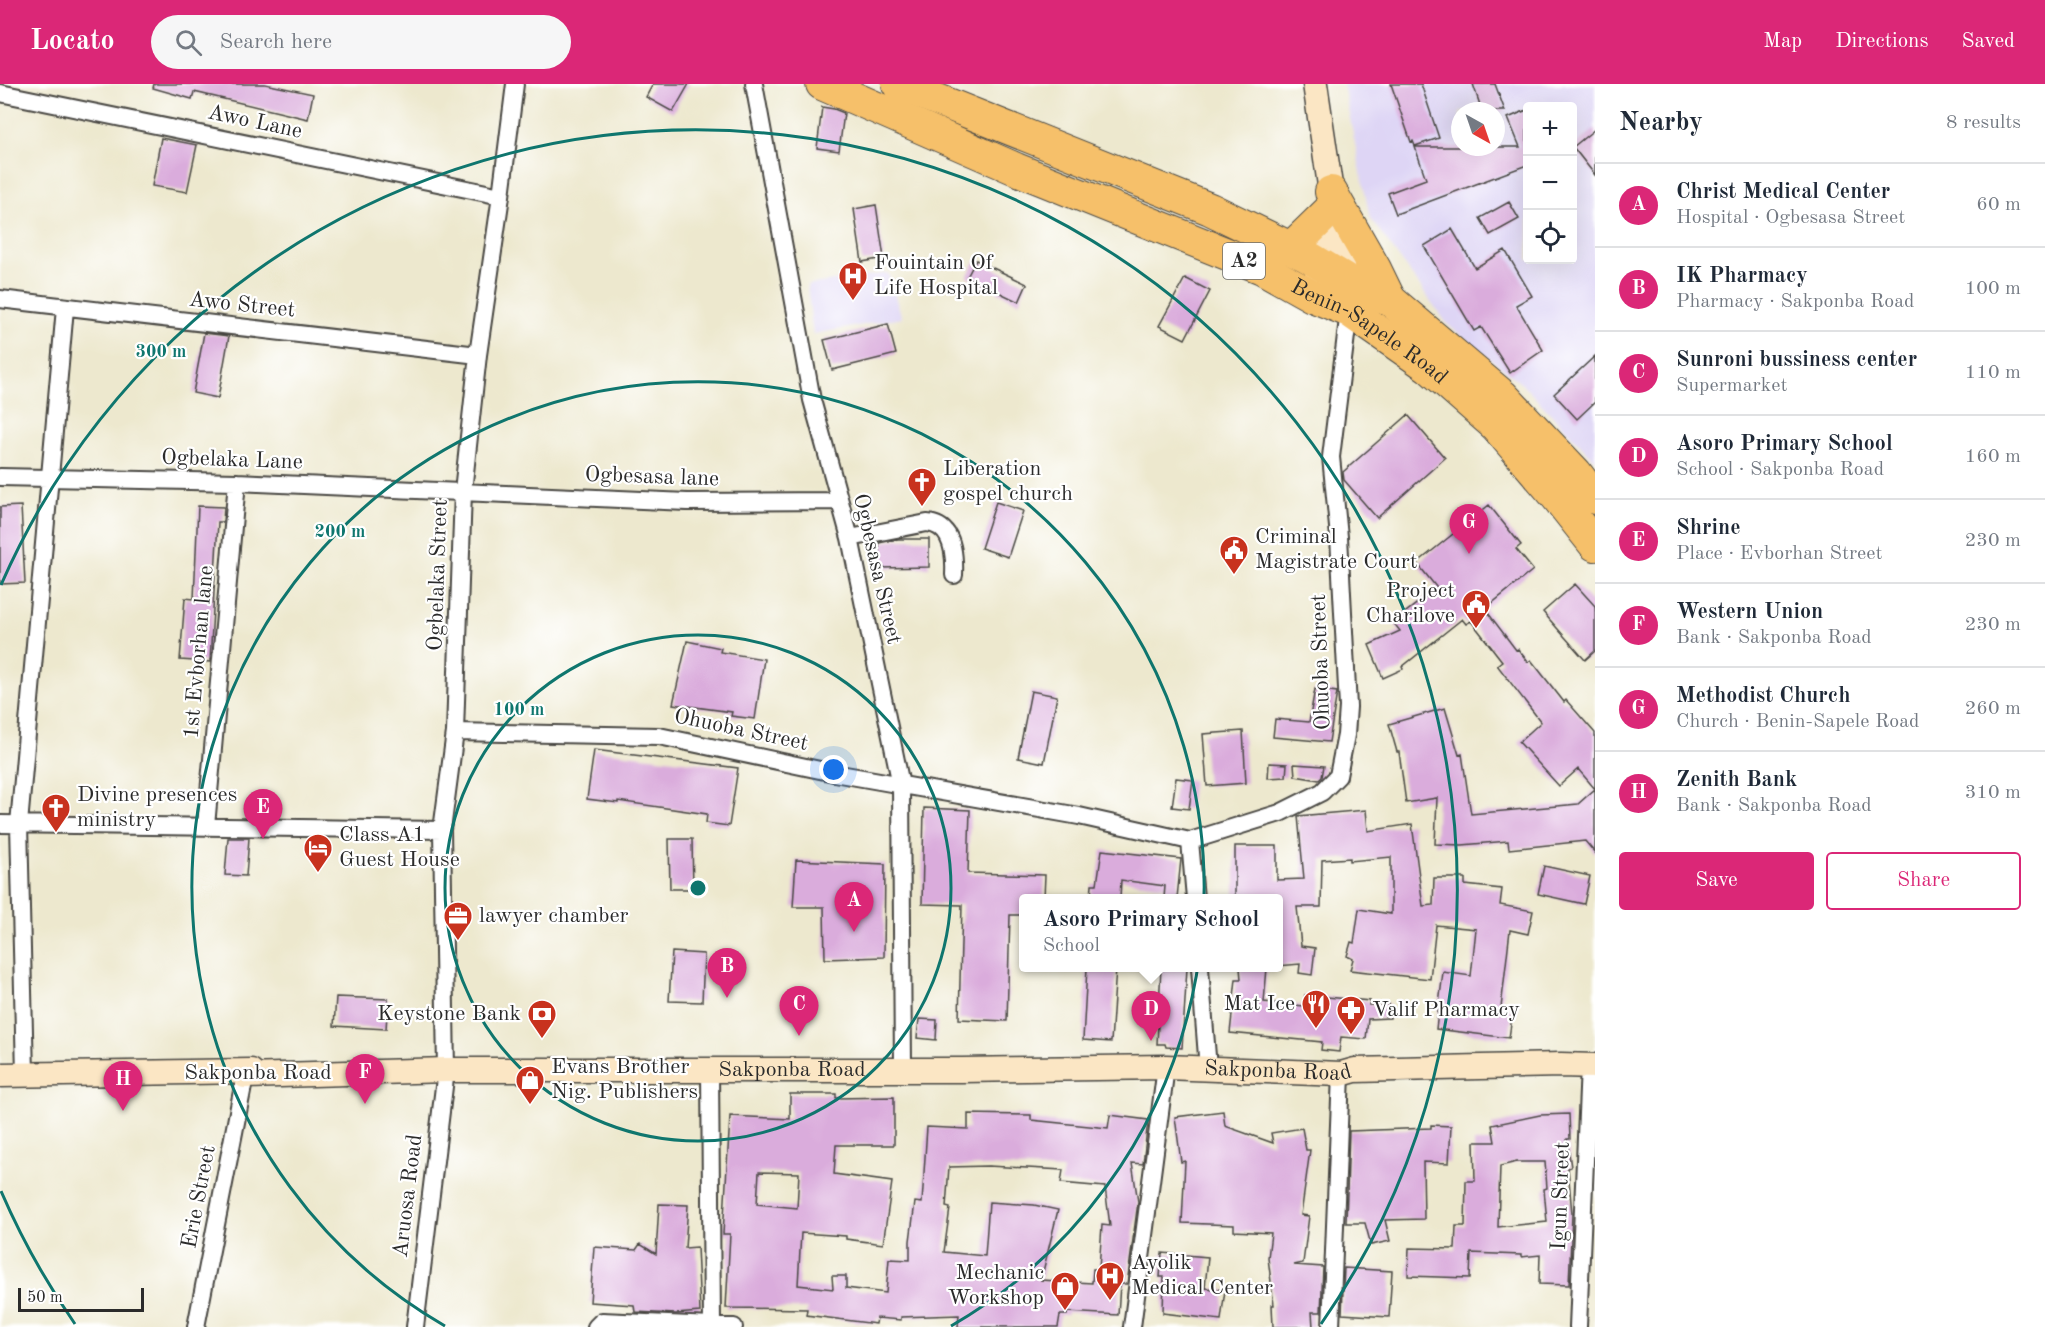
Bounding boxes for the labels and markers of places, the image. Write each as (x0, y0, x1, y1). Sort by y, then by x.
place label: Fouintain Of Life Hospital (874, 252, 998, 299)
hospital icon: Fouintain Of Life Hospital (837, 260, 869, 302)
place label: Liberation gospel church (943, 458, 1073, 505)
church icon: Liberation gospel church (906, 466, 938, 508)
pin: G (1450, 504, 1488, 554)
place label: Criminal Magistrate Court (1255, 526, 1417, 573)
public building icon: Criminal Magistrate Court (1218, 534, 1250, 576)
place label: Project Charilove (1366, 580, 1455, 627)
public building icon: Project Charilove (1460, 588, 1492, 630)
place label: Divine presences ministry (77, 784, 237, 831)
pin: E (244, 790, 282, 839)
church icon: Divine presences ministry (40, 792, 72, 834)
place label: Class A1 Guest House (339, 824, 460, 871)
hotel icon: Class A1 Guest House (302, 832, 334, 874)
centre of rings (688, 878, 708, 898)
pin: A (834, 882, 874, 932)
office icon: lawyer chamber (442, 900, 474, 942)
place label: lawyer chamber (479, 905, 629, 927)
pin: B (708, 948, 746, 998)
pin: C (780, 986, 818, 1036)
restaurant icon: Mat Ice (1300, 988, 1332, 1030)
pin: D (1132, 992, 1170, 1041)
place label: Mat Ice (1223, 993, 1295, 1015)
pharmacy icon: Valif Pharmacy (1335, 994, 1367, 1036)
bank icon: Keystone Bank (526, 998, 558, 1040)
place label: Valif Pharmacy (1372, 999, 1520, 1021)
place label: Keystone Bank (377, 1003, 521, 1025)
pin: F (346, 1054, 385, 1104)
place label: Evans Brother Nig. Publishers (551, 1056, 698, 1103)
pin: H (104, 1062, 142, 1111)
shop icon: Evans Brother Nig. Publishers (514, 1064, 546, 1106)
place label: Ayolik Medical Center (1131, 1252, 1273, 1299)
hospital icon: Ayolik Medical Center (1094, 1260, 1126, 1302)
place label: Mechanic Workshop (947, 1262, 1044, 1309)
shop icon: Mechanic Workshop (1049, 1270, 1081, 1312)

